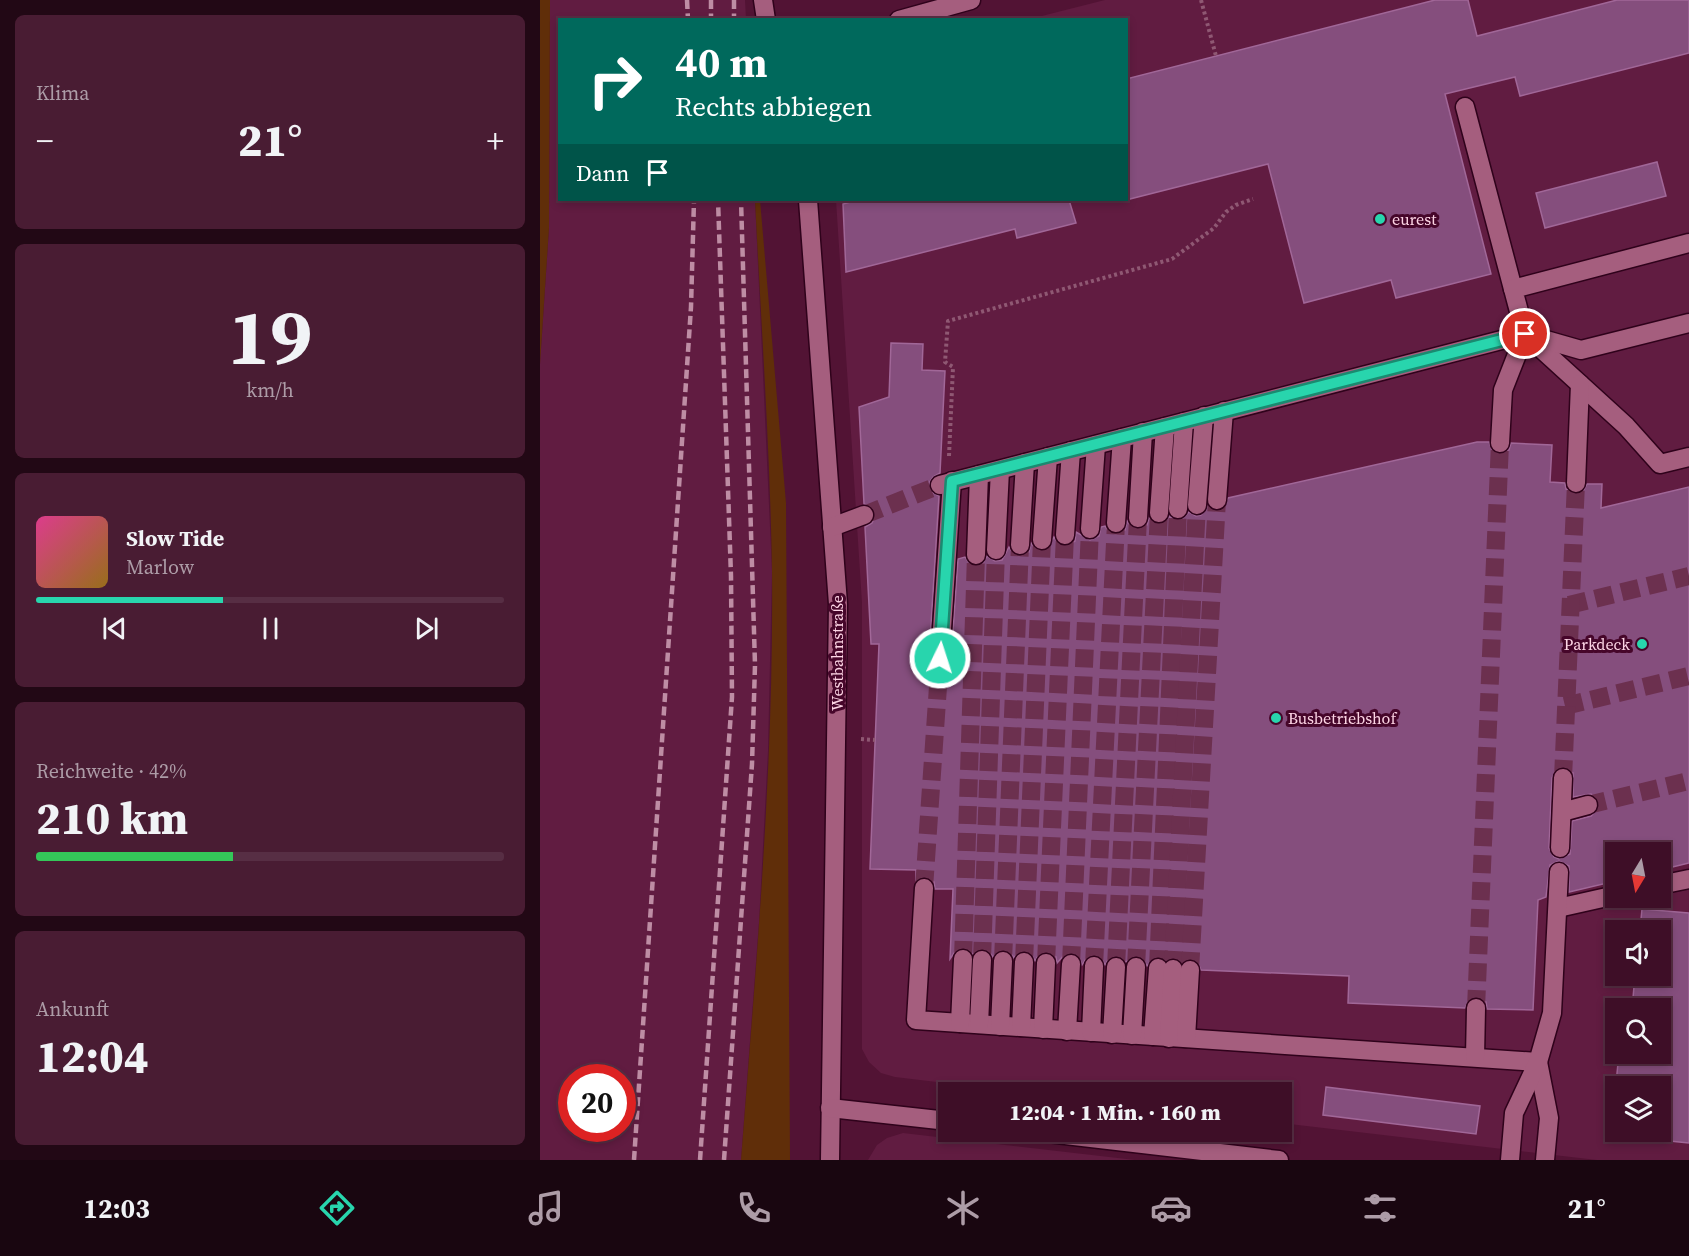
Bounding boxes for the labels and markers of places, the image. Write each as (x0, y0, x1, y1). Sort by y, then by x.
place label: eurest (1392, 208, 1437, 230)
marker: eurest (1373, 212, 1387, 226)
pin (1499, 308, 1550, 359)
place label: Parkdeck (1564, 633, 1630, 655)
marker: Parkdeck (1635, 637, 1649, 651)
place label: Busbetriebshof (1288, 707, 1397, 729)
marker: Busbetriebshof (1269, 711, 1283, 725)

